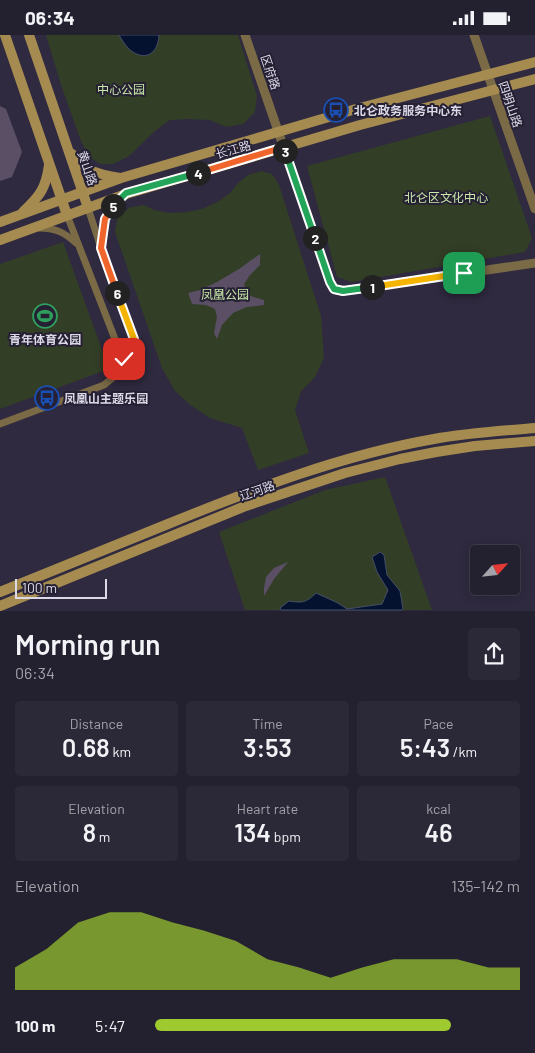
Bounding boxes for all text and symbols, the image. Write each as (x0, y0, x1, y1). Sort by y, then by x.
text: 06:34 (25, 6, 75, 29)
street label: 区府路 (259, 53, 283, 91)
street label: 四明山路 (497, 79, 525, 129)
park label: 中心公园 (97, 82, 145, 96)
bus stop icon: 北仑政务服务中心东 (323, 97, 349, 123)
place label: 北仑政务服务中心东 (354, 103, 462, 117)
street label: 长江路 (214, 137, 252, 161)
pin: 3 (272, 139, 298, 163)
text: 3 (282, 143, 289, 160)
street label: 黄山路 (76, 149, 100, 187)
pin: 4 (186, 161, 210, 185)
text: 4 (194, 165, 203, 182)
park label: 北仑区文化中心 (404, 190, 488, 204)
pin: 5 (100, 193, 126, 219)
text: 5 (110, 198, 117, 215)
pin: 2 (302, 225, 328, 251)
text: 2 (312, 230, 319, 247)
pin (443, 252, 485, 294)
icon: arrive (450, 259, 478, 287)
pin: 1 (360, 275, 384, 299)
text: 1 (370, 279, 375, 296)
pin: 6 (104, 281, 130, 305)
text: 6 (114, 285, 121, 302)
park label: 凤凰公园 (201, 287, 249, 301)
sports icon: 青年体育公园 (32, 303, 58, 329)
place label: 青年体育公园 (9, 332, 81, 346)
pin (103, 338, 145, 380)
icon: check (110, 345, 138, 373)
bus stop icon: 凤凰山主题乐园 (34, 385, 60, 411)
place label: 凤凰山主题乐园 (64, 391, 148, 405)
street label: 辽河路 (238, 478, 276, 502)
north arrow (470, 545, 520, 595)
map controls (470, 545, 520, 595)
scale bar (15, 575, 108, 599)
text: 100 m (22, 579, 57, 596)
text: Morning run (15, 627, 161, 661)
button: share (468, 628, 520, 680)
text: 06:34 (15, 663, 55, 682)
text: Distance (70, 715, 123, 732)
text: Time (252, 715, 283, 732)
text: Pace (423, 715, 454, 732)
text: 0.68 (62, 732, 110, 762)
text: 3:53 (243, 732, 292, 762)
text: 5:43 (400, 732, 450, 762)
text: km (110, 743, 131, 760)
text: /km (450, 743, 477, 760)
text: Elevation (68, 800, 125, 817)
text: Heart rate (237, 800, 298, 817)
text: kcal (426, 800, 451, 817)
text: 8 (83, 817, 96, 847)
text: 134 (234, 817, 271, 847)
text: 46 (425, 817, 452, 847)
text: m (96, 828, 110, 845)
text: bpm (271, 828, 301, 845)
text: Elevation (15, 876, 79, 895)
text: 135–142 m (451, 876, 520, 895)
text: 100 m (15, 1016, 55, 1035)
text: 5:47 (95, 1016, 125, 1035)

